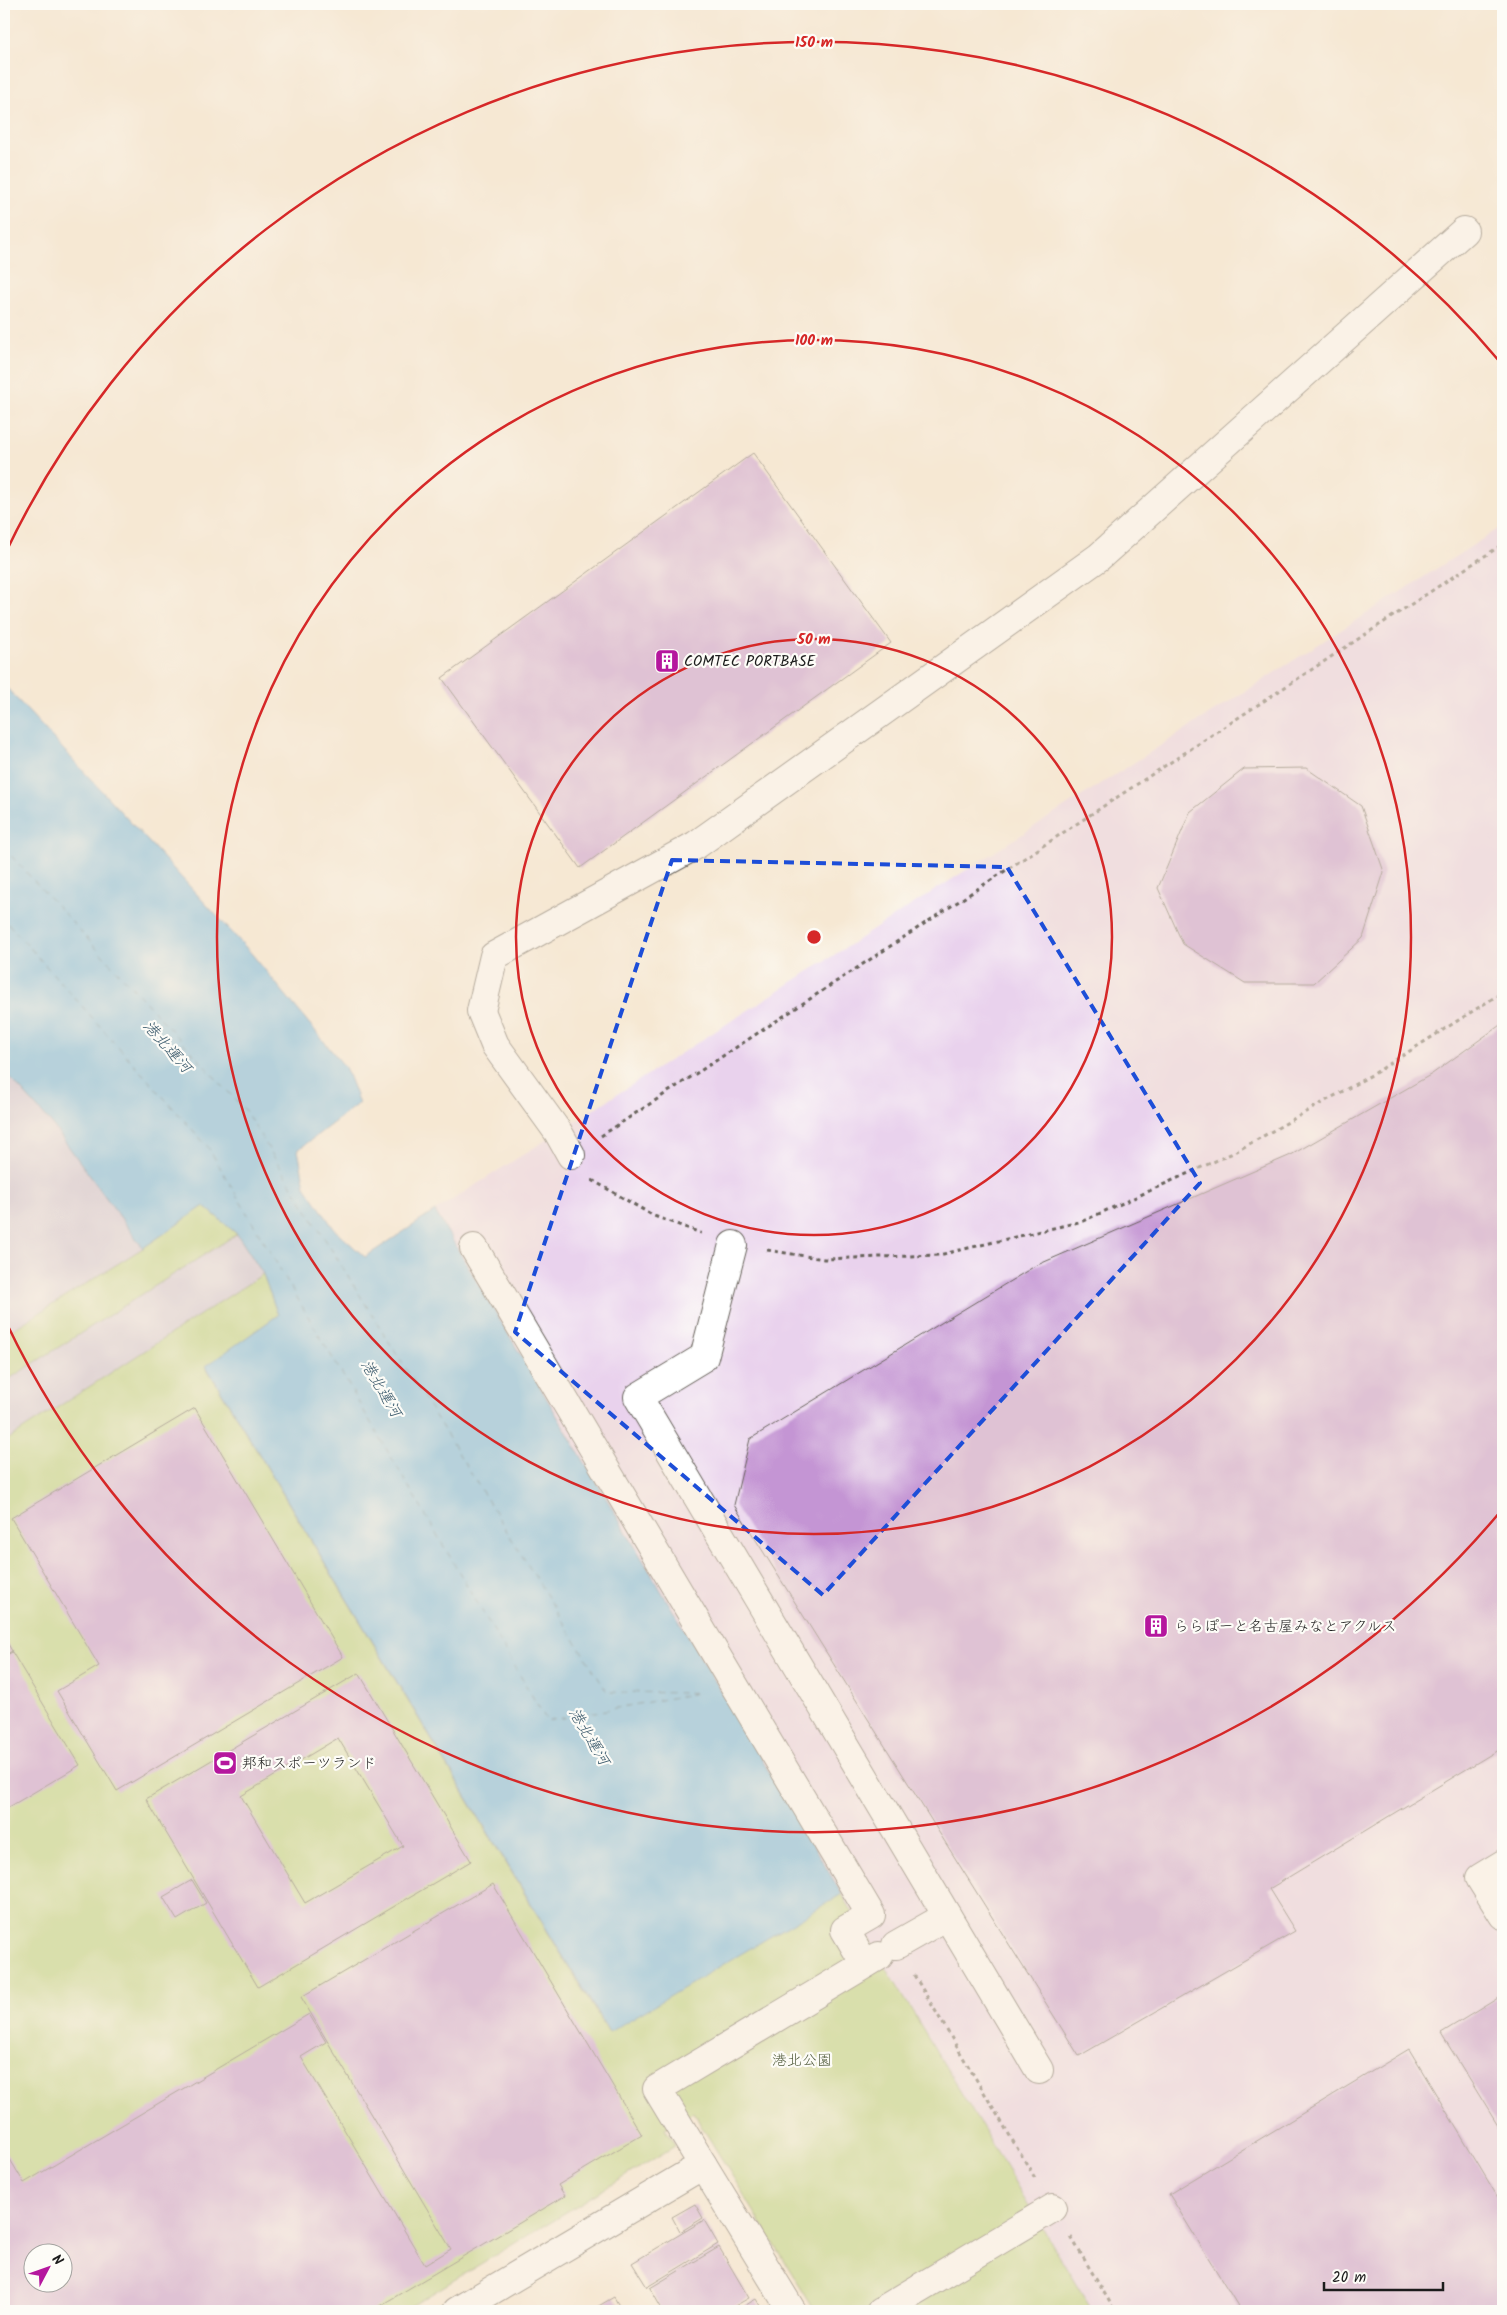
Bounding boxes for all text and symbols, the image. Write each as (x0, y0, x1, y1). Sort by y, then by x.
text: 150 m (795, 31, 833, 55)
text: 100 m (795, 329, 833, 353)
text: 50 m (796, 628, 831, 652)
building icon: COMTEC PORTBASE (654, 648, 680, 674)
place label: COMTEC PORTBASE (684, 650, 817, 674)
centre of rings (805, 928, 823, 946)
water label: 港北運河 (136, 1015, 199, 1081)
water label: 港北運河 (354, 1355, 409, 1424)
building icon: ららぽーと名古屋みなとアクルス (1143, 1613, 1169, 1639)
place label: ららぽーと名古屋みなとアクルス (1174, 1615, 1397, 1639)
water label: 港北運河 (562, 1703, 617, 1772)
sports icon: 邦和スポーツランド (212, 1750, 238, 1776)
place label: 邦和スポーツランド (242, 1752, 377, 1776)
park label: 港北公園 (772, 2049, 832, 2073)
north arrow (22, 2242, 72, 2292)
text: N (46, 2250, 68, 2271)
scale bar (1324, 2260, 1443, 2292)
text: 20 m (1332, 2266, 1366, 2290)

